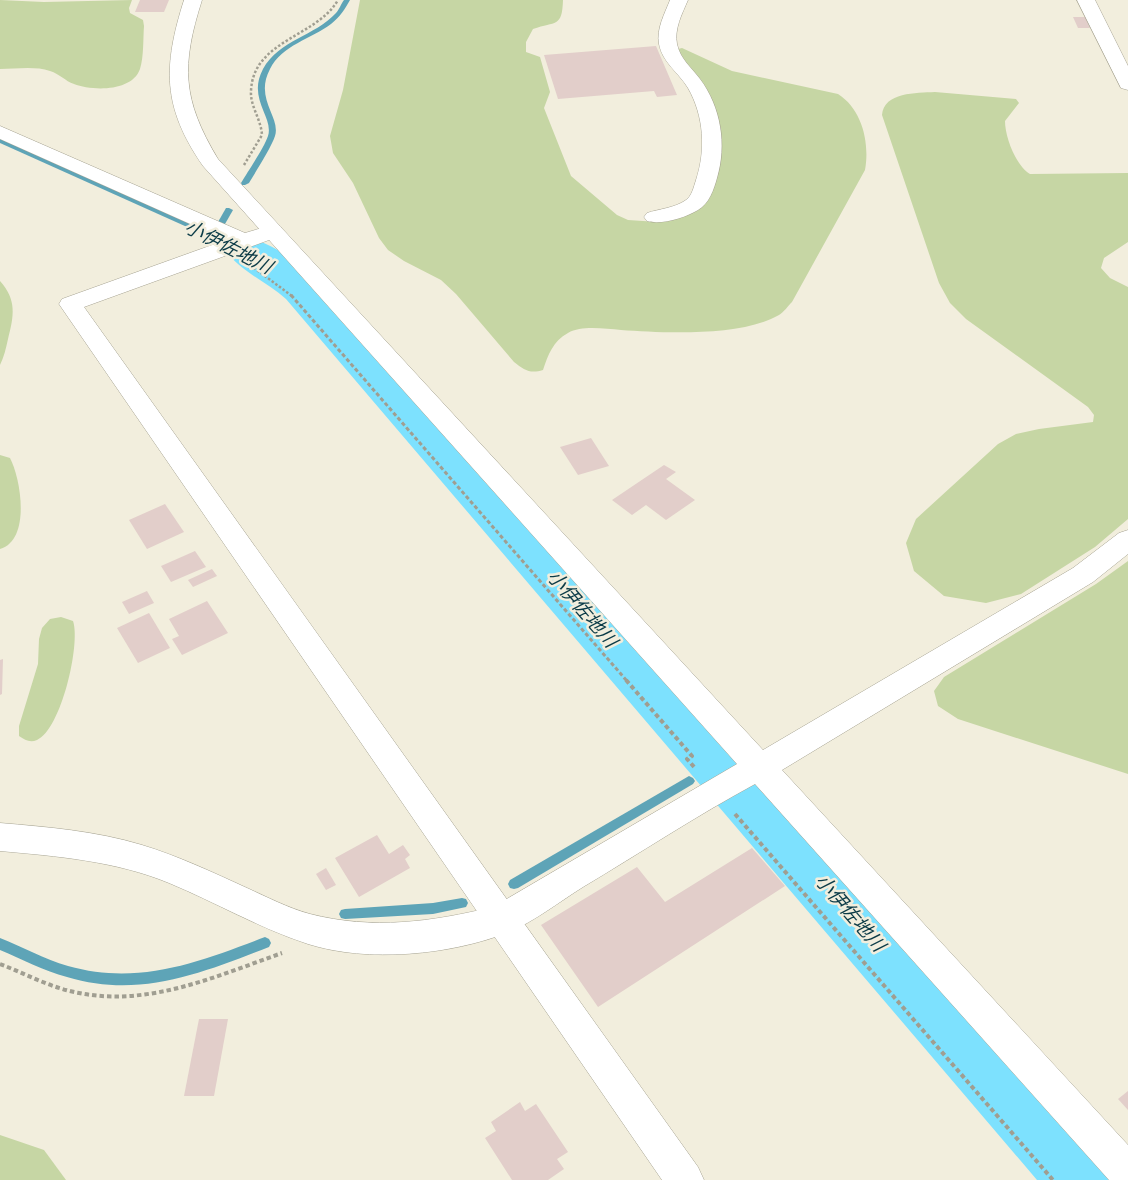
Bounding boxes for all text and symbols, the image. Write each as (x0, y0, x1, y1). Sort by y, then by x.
water label: 小伊佐地川 (181, 214, 278, 279)
water label: 小伊佐地川 (543, 565, 624, 653)
water label: 小伊佐地川 (811, 869, 892, 957)

